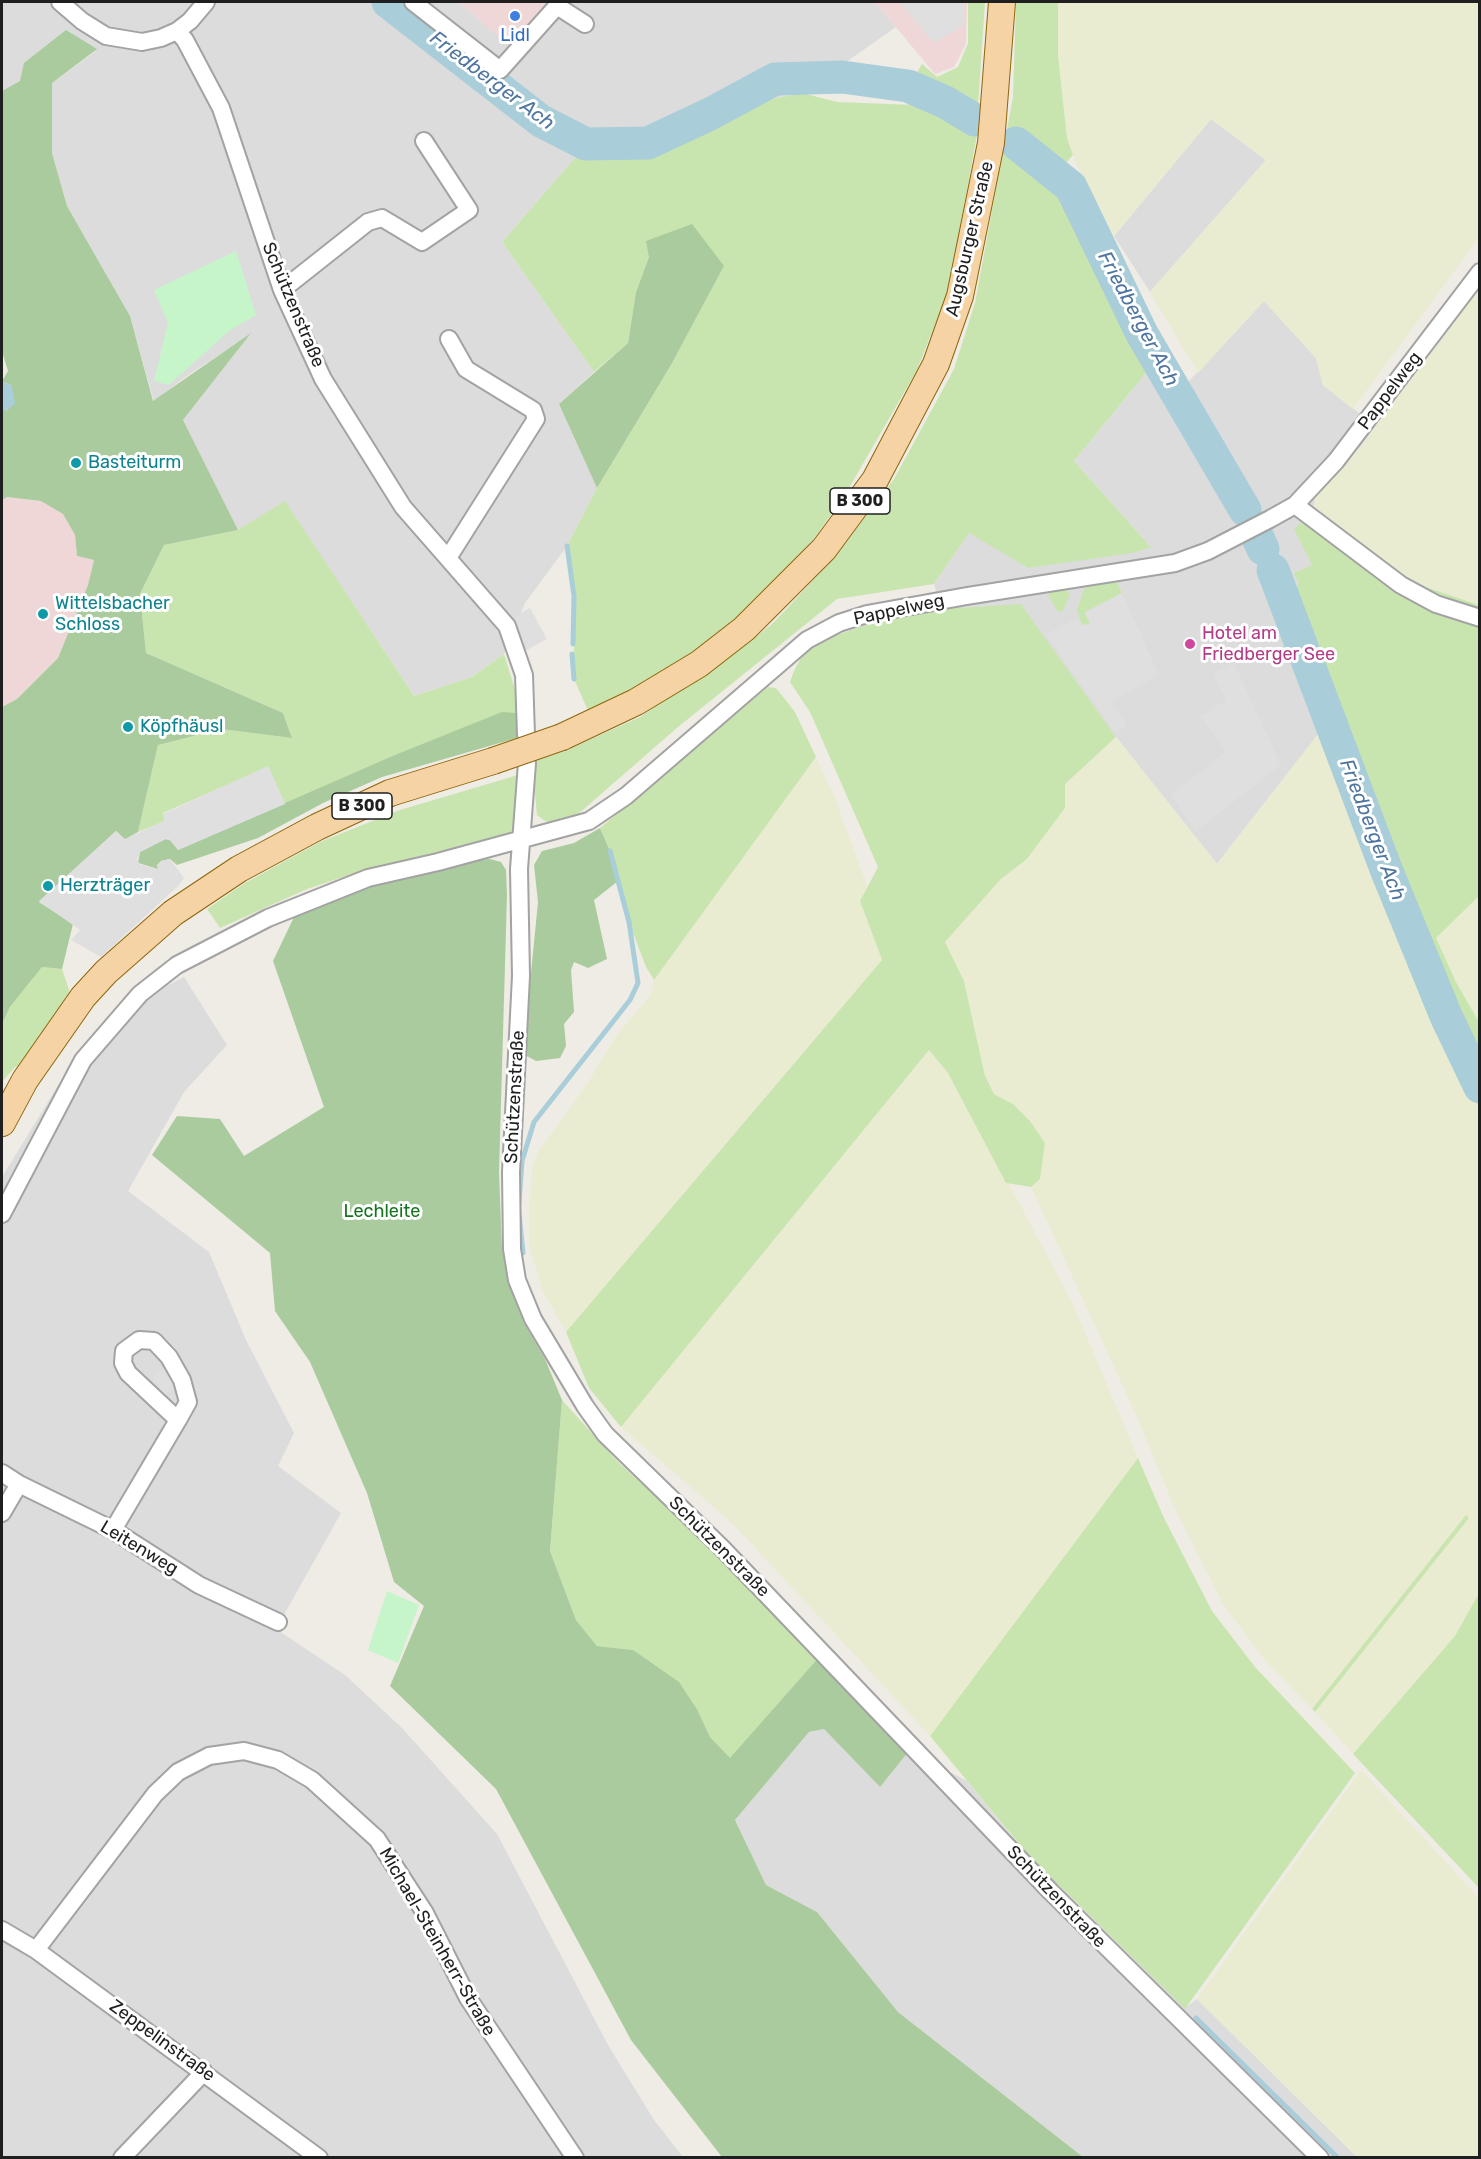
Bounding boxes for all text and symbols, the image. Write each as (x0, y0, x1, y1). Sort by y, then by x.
marker: Lidl (508, 9, 522, 23)
place label: Lidl (500, 25, 530, 47)
water label: Friedberger Ach (425, 26, 559, 136)
street label: Augsburger Straße (942, 159, 998, 319)
street label: Schützenstraße (257, 239, 329, 371)
water label: Friedberger Ach (1092, 247, 1184, 391)
street label: Pappelweg (1354, 348, 1426, 434)
place label: Basteiturm (88, 452, 181, 474)
marker: Basteiturm (69, 456, 83, 470)
road number: B 300 (830, 488, 890, 514)
street label: Pappelweg (852, 590, 946, 630)
place label: Wittelsbacher Schloss (55, 593, 170, 636)
marker: Wittelsbacher Schloss (36, 607, 50, 621)
place label: Hotel am Friedberger See (1202, 623, 1335, 666)
marker: Hotel am Friedberger See (1183, 637, 1197, 651)
place label: Köpfhäusl (140, 716, 223, 738)
marker: Köpfhäusl (121, 720, 135, 734)
water label: Friedberger Ach (1334, 756, 1410, 904)
road number: B 300 (332, 793, 392, 819)
place label: Herzträger (60, 875, 150, 897)
marker: Herzträger (41, 879, 55, 893)
street label: Schützenstraße (501, 1030, 529, 1164)
park label: Lechleite (344, 1201, 420, 1223)
street label: Schützenstraße (664, 1492, 774, 1602)
street label: Leitenweg (96, 1516, 182, 1580)
street label: Schützenstraße (1002, 1841, 1110, 1953)
street label: Michael-Steinherr-Straße (374, 1844, 500, 2040)
street label: Zeppelinstraße (105, 1995, 219, 2087)

